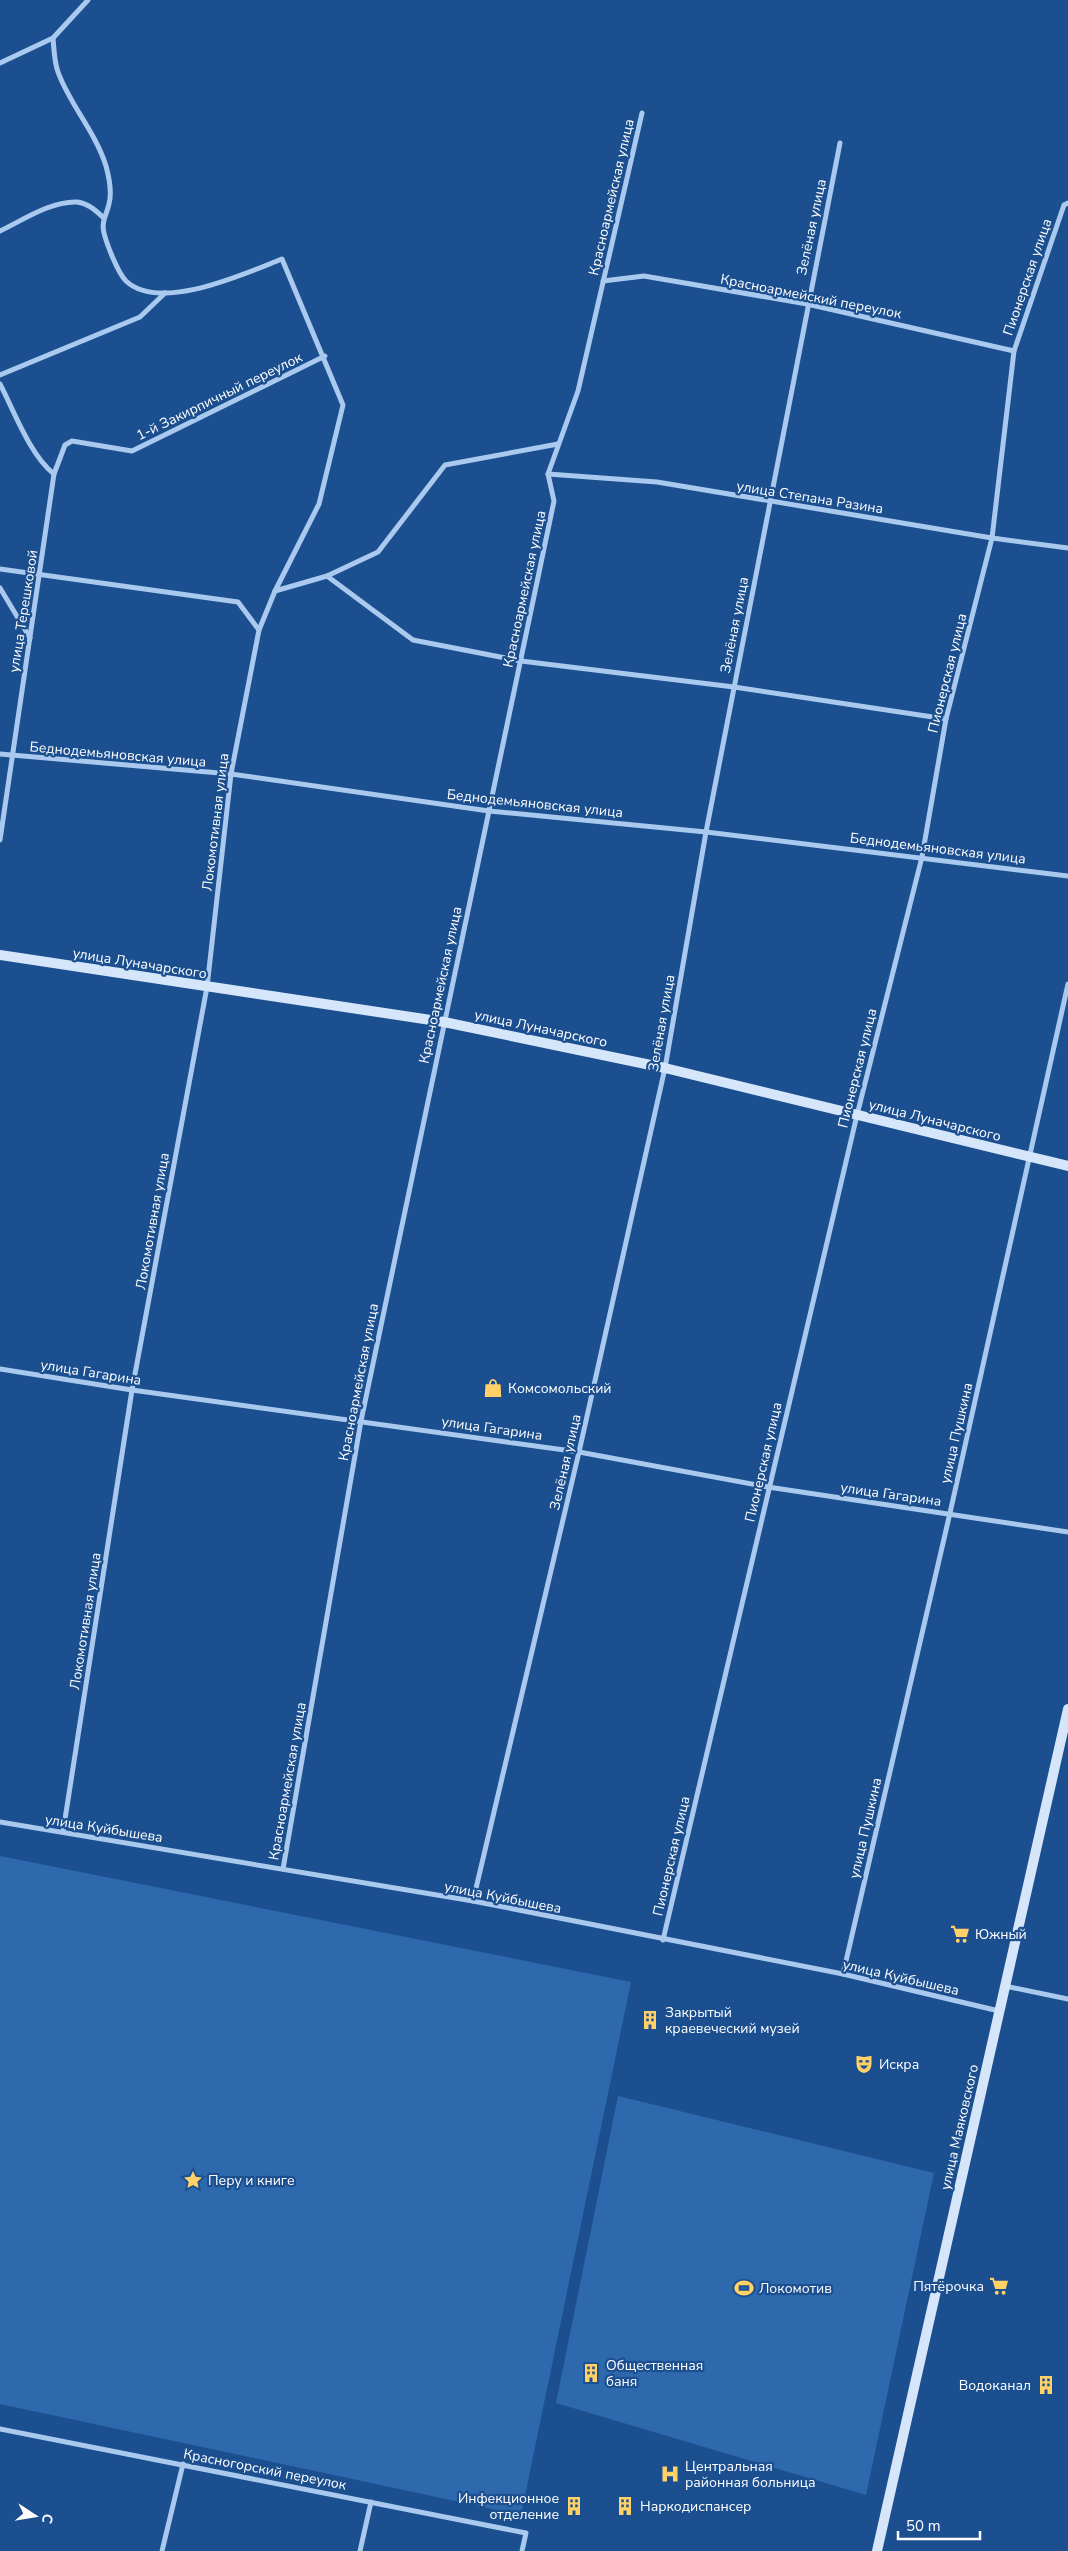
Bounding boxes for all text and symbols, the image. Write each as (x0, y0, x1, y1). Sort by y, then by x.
street label: Красноармейская улица (584, 117, 639, 277)
street label: Зелёная улица (792, 177, 831, 277)
street label: Пионерская улица (999, 216, 1056, 338)
street label: Красноармейский переулок (719, 270, 904, 324)
street label: 1-й Закирпичный переулок (133, 348, 306, 445)
street label: улица Степана Разина (735, 477, 885, 518)
street label: Красноармейская улица (499, 509, 550, 669)
street label: улица Терешковой (4, 548, 43, 674)
street label: Зелёная улица (716, 575, 753, 675)
street label: Пионерская улица (923, 611, 972, 735)
street label: Беднодемьяновская улица (29, 737, 207, 772)
street label: Локомотивная улица (198, 752, 233, 892)
street label: Беднодемьяновская улица (446, 785, 624, 822)
street label: Беднодемьяновская улица (849, 828, 1027, 869)
street label: Красноармейская улица (415, 905, 466, 1065)
street label: улица Луначарского (71, 944, 208, 983)
street label: Зелёная улица (644, 973, 679, 1073)
street label: улица Луначарского (473, 1005, 609, 1052)
street label: Пионерская улица (833, 1006, 882, 1130)
street label: улица Луначарского (867, 1095, 1003, 1146)
street label: Локомотивная улица (131, 1151, 174, 1291)
street label: Красноармейская улица (334, 1302, 383, 1463)
street label: улица Гагарина (39, 1355, 143, 1390)
shop icon: Комсомольский (482, 1377, 504, 1399)
place label: Комсомольский (508, 1379, 611, 1398)
street label: улица Пушкина (936, 1381, 977, 1485)
street label: Пионерская улица (740, 1400, 787, 1524)
street label: улица Гагарина (440, 1412, 544, 1445)
street label: Зелёная улица (545, 1412, 586, 1512)
street label: улица Гагарина (839, 1478, 943, 1511)
street label: Локомотивная улица (65, 1551, 106, 1691)
street label: Красноармейская улица (264, 1701, 311, 1862)
street label: улица Пушкина (845, 1776, 886, 1880)
street label: Пионерская улица (648, 1794, 695, 1918)
street label: улица Куйбышева (44, 1810, 164, 1847)
street label: улица Куйбышева (443, 1877, 563, 1918)
supermarket icon: Южный (949, 1923, 971, 1945)
place label: Южный (975, 1925, 1027, 1944)
street label: улица Куйбышева (841, 1955, 961, 2000)
place label: Закрытый краевеческий музей (665, 2003, 800, 2038)
building icon: Закрытый краевеческий музей (639, 2009, 661, 2031)
theatre icon: Искра (853, 2053, 875, 2075)
place label: Искра (879, 2055, 919, 2074)
street label: улица Маяковского (936, 2062, 983, 2192)
place icon: Перу и книге (182, 2169, 204, 2191)
place label: Перу и книге (208, 2171, 295, 2190)
supermarket icon: Пятёрочка (988, 2275, 1010, 2297)
sports icon: Локомотив (733, 2277, 755, 2299)
place label: Пятёрочка (913, 2277, 984, 2296)
place label: Локомотив (759, 2279, 832, 2298)
place label: Общественная баня (606, 2356, 703, 2391)
building icon: Общественная баня (580, 2362, 602, 2384)
building icon: Водоканал (1035, 2374, 1057, 2396)
place label: Водоканал (959, 2376, 1031, 2395)
street label: Красногорский переулок (182, 2444, 349, 2495)
place label: Центральная районная больница (685, 2457, 816, 2492)
hospital icon: Центральная районная больница (659, 2463, 681, 2485)
place label: Инфекционное отделение (458, 2489, 559, 2524)
north arrow (10, 2491, 60, 2541)
building icon: Инфекционное отделение (563, 2495, 585, 2517)
building icon: Наркодиспансер (614, 2495, 636, 2517)
place label: Наркодиспансер (640, 2497, 751, 2516)
scale bar (898, 2508, 980, 2540)
text: С (37, 2512, 58, 2526)
text: 50 m (906, 2516, 941, 2536)

